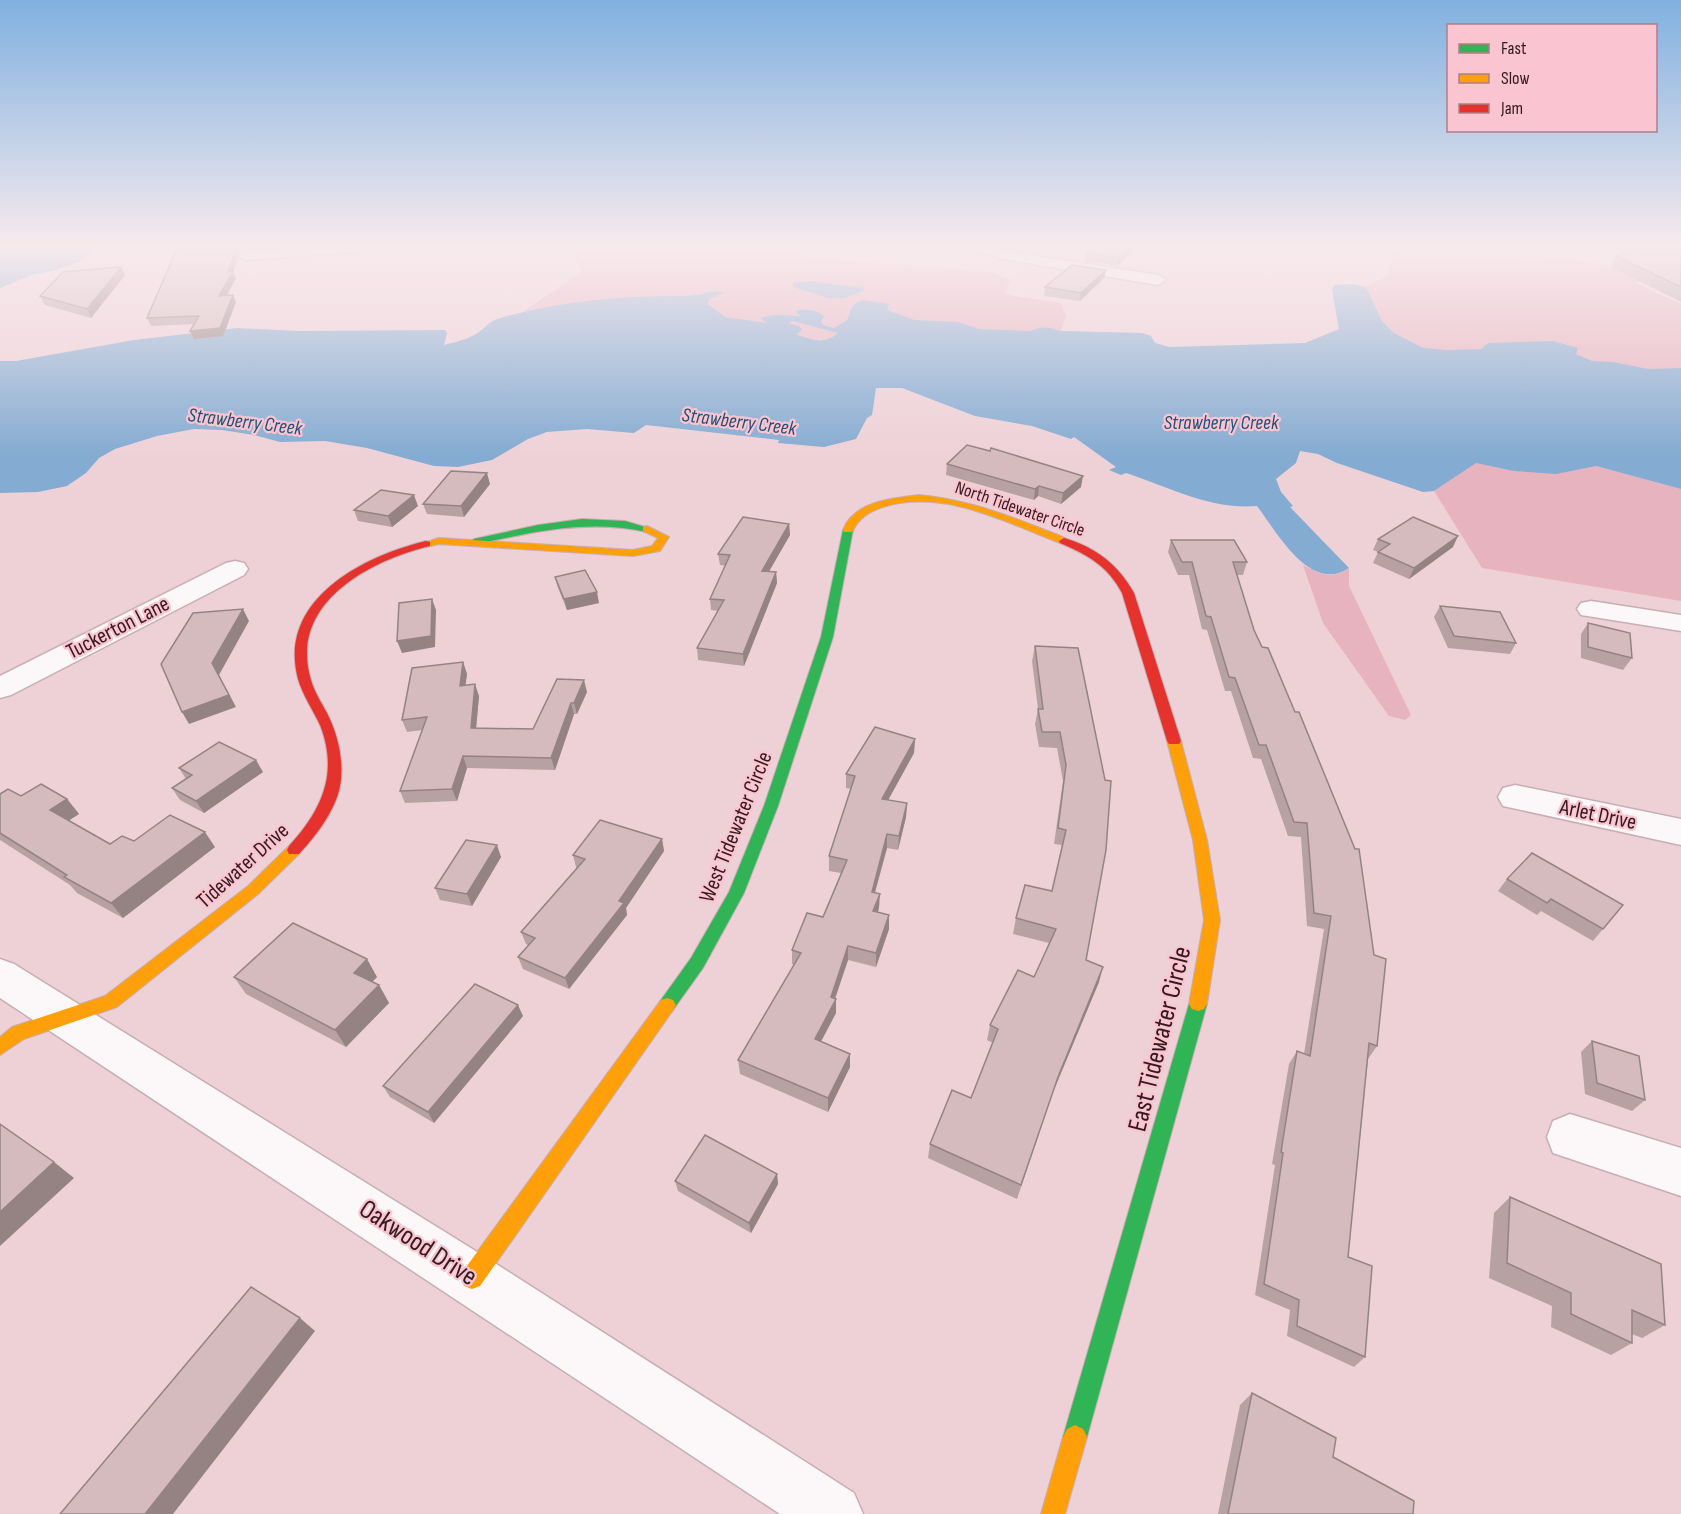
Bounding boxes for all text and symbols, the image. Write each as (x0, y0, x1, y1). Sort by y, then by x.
legend (1447, 24, 1657, 132)
text: Fast (1501, 38, 1527, 59)
text: Slow (1501, 68, 1530, 89)
text: Jam (1500, 98, 1523, 119)
water label: Strawberry Creek (187, 403, 304, 441)
water label: Strawberry Creek (681, 403, 798, 441)
water label: Strawberry Creek (1164, 411, 1279, 435)
street label: North Tidewater Circle (952, 477, 1088, 541)
street label: Tuckerton Lane (62, 590, 174, 666)
street label: West Tidewater Circle (694, 748, 778, 906)
street label: Arlet Drive (1556, 794, 1639, 836)
street label: Tidewater Drive (191, 817, 295, 915)
street label: East Tidewater Circle (1122, 943, 1198, 1135)
street label: Oakwood Drive (353, 1193, 483, 1293)

